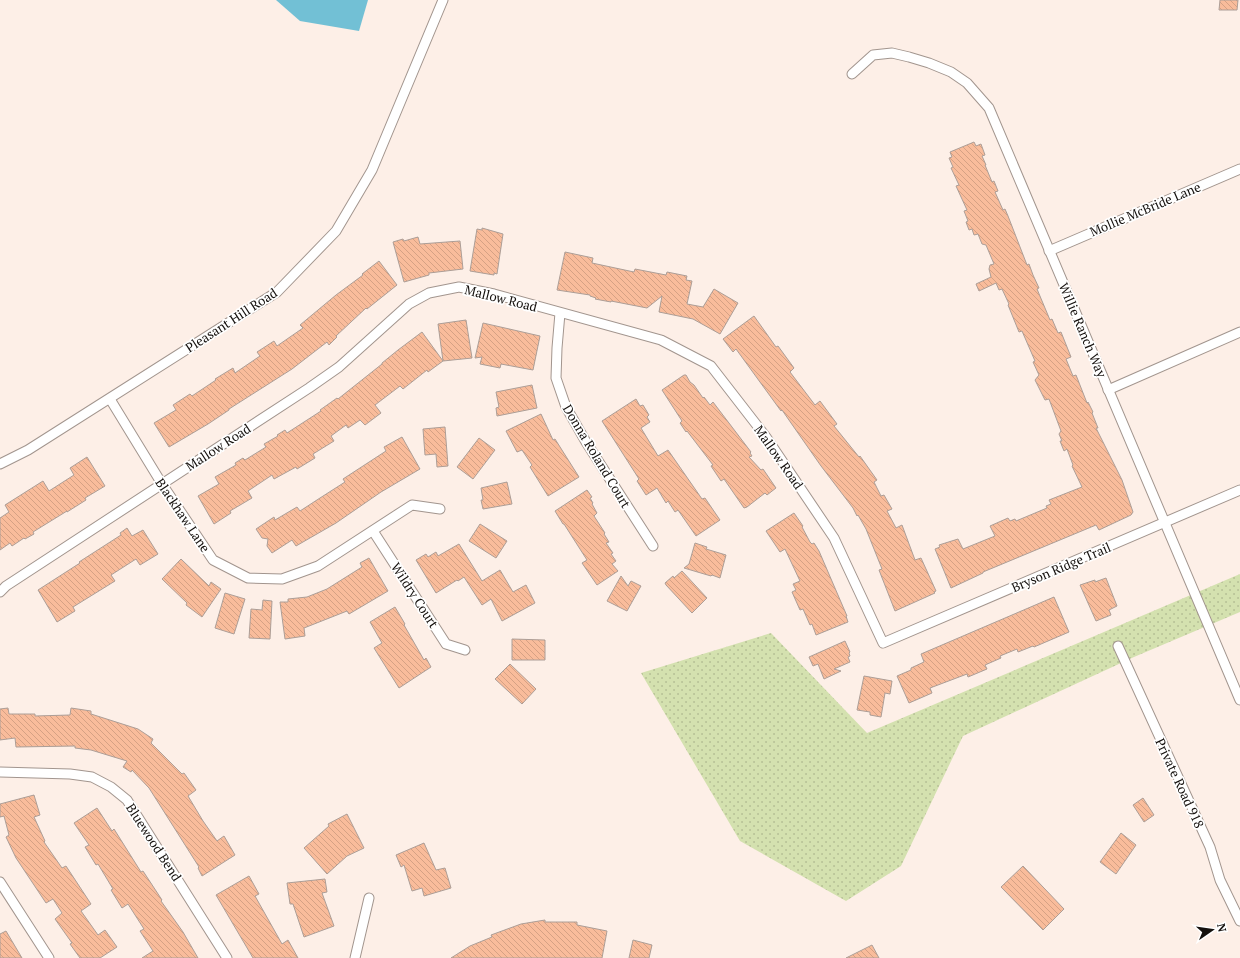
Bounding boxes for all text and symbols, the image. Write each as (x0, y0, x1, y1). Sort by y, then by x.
street label: Mollie McBride Lane (1087, 177, 1203, 241)
street label: Mallow Road (463, 280, 539, 316)
street label: Willie Ranch Way (1055, 280, 1111, 381)
street label: Pleasant Hill Road (182, 284, 280, 356)
street label: Donna Roland Court (559, 401, 635, 511)
street label: Mallow Road (182, 419, 254, 475)
street label: Mallow Road (750, 421, 808, 493)
street label: Blackhaw Lane (151, 474, 215, 556)
street label: Bryson Ridge Trail (1008, 538, 1114, 596)
street label: Wildry Court (387, 559, 443, 631)
street label: Private Road 918 (1151, 735, 1209, 831)
street label: Bluewood Bend (122, 800, 186, 884)
north arrow (1192, 910, 1232, 950)
text: N (1214, 922, 1230, 934)

